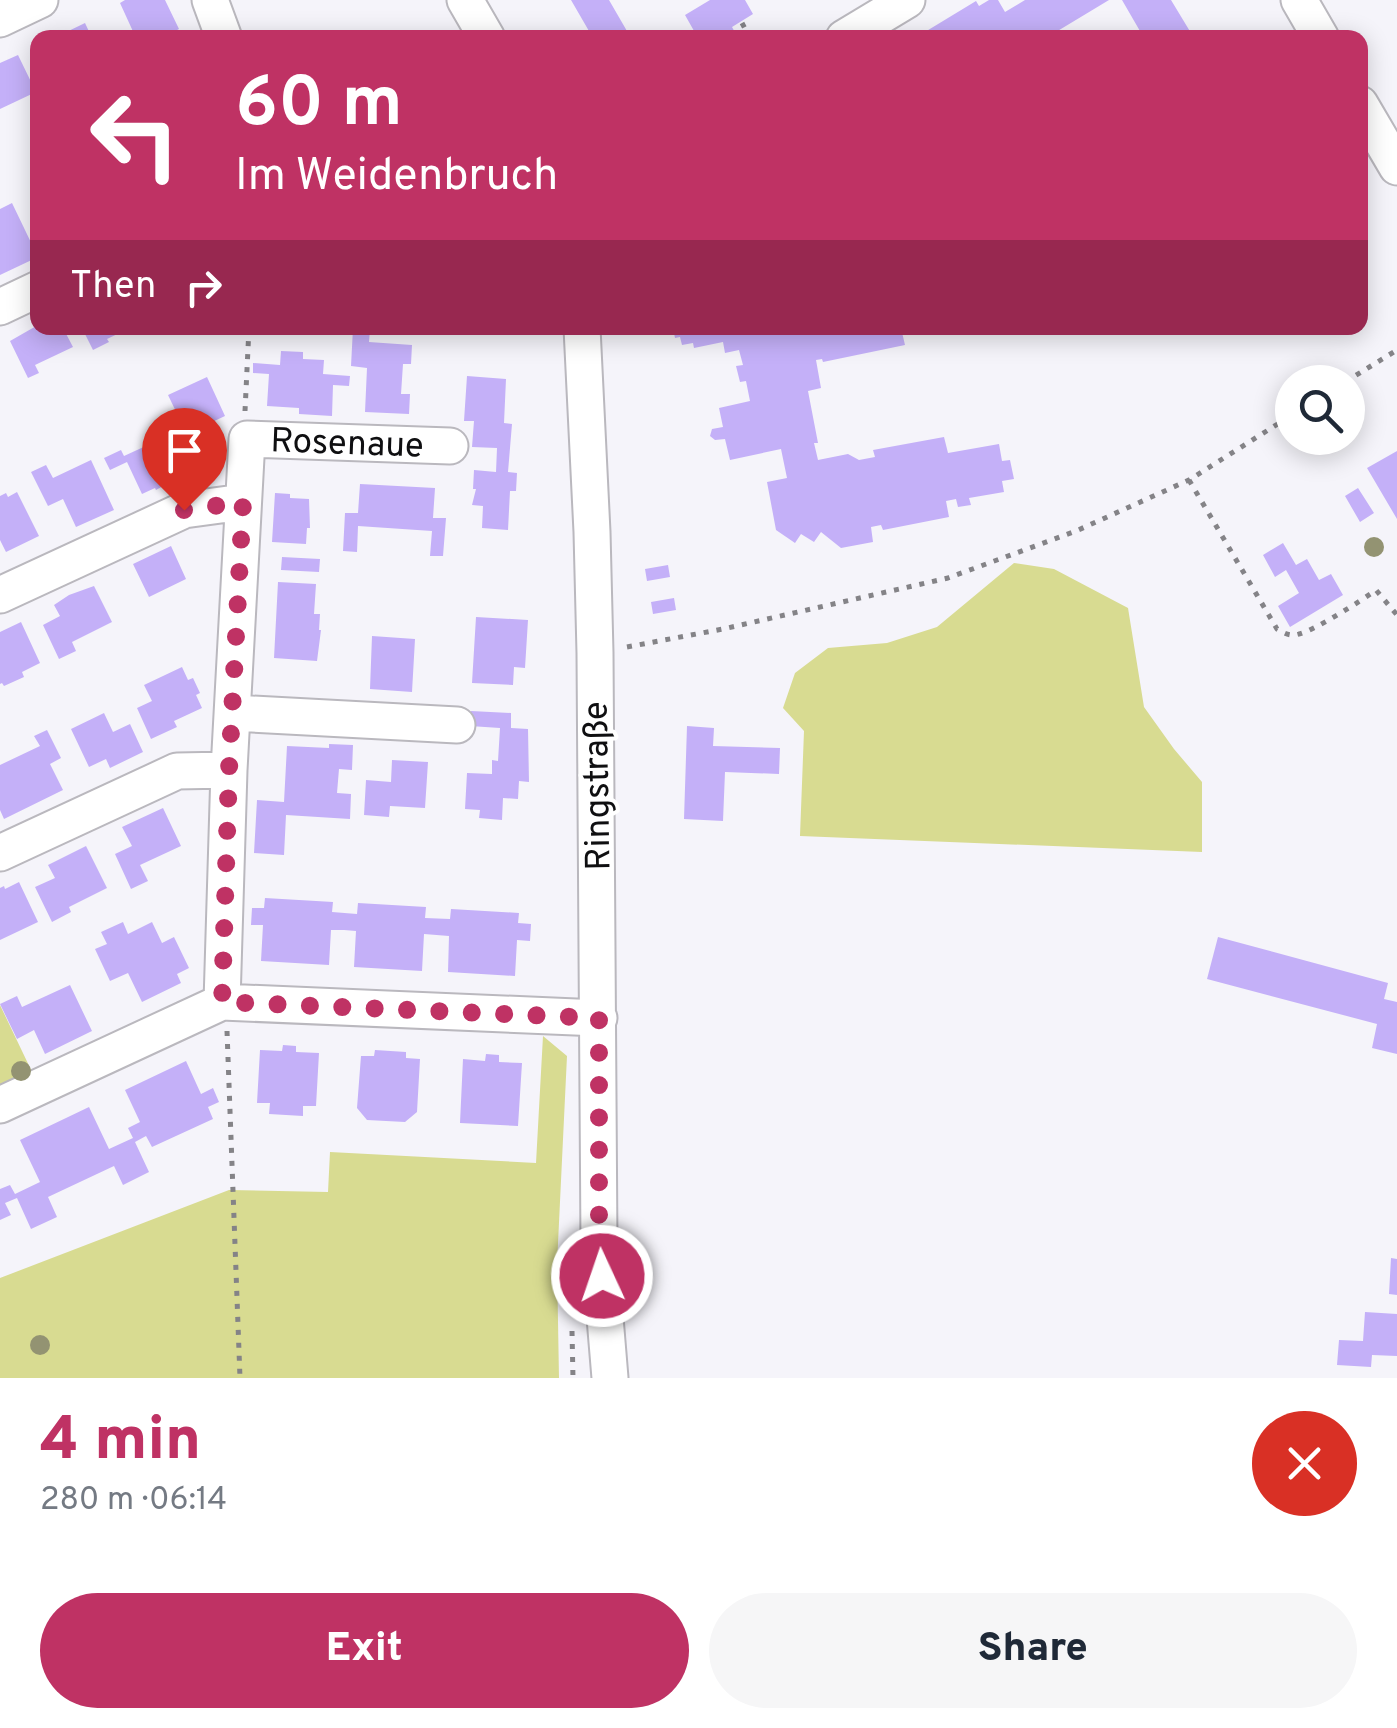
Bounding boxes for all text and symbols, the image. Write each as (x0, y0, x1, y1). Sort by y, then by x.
text: 60 m (235, 62, 403, 151)
icon: left (70, 70, 200, 200)
text: Im Weidenbruch (235, 149, 558, 206)
icon: right (176, 260, 231, 315)
text: Then (70, 263, 156, 312)
map controls (1275, 365, 1365, 455)
button: search (1275, 365, 1365, 455)
pin (142, 408, 227, 511)
street label: Rosenaue (269, 420, 424, 470)
icon: arrive (157, 423, 212, 478)
street label: Ringstraße (576, 701, 622, 871)
position arrow (550, 1224, 654, 1328)
text: 4 min (40, 1405, 201, 1481)
button: close (1252, 1411, 1357, 1516)
text: 280 m · 06:14 (40, 1481, 227, 1521)
button: Exit (40, 1593, 689, 1708)
button: Share (709, 1593, 1357, 1708)

